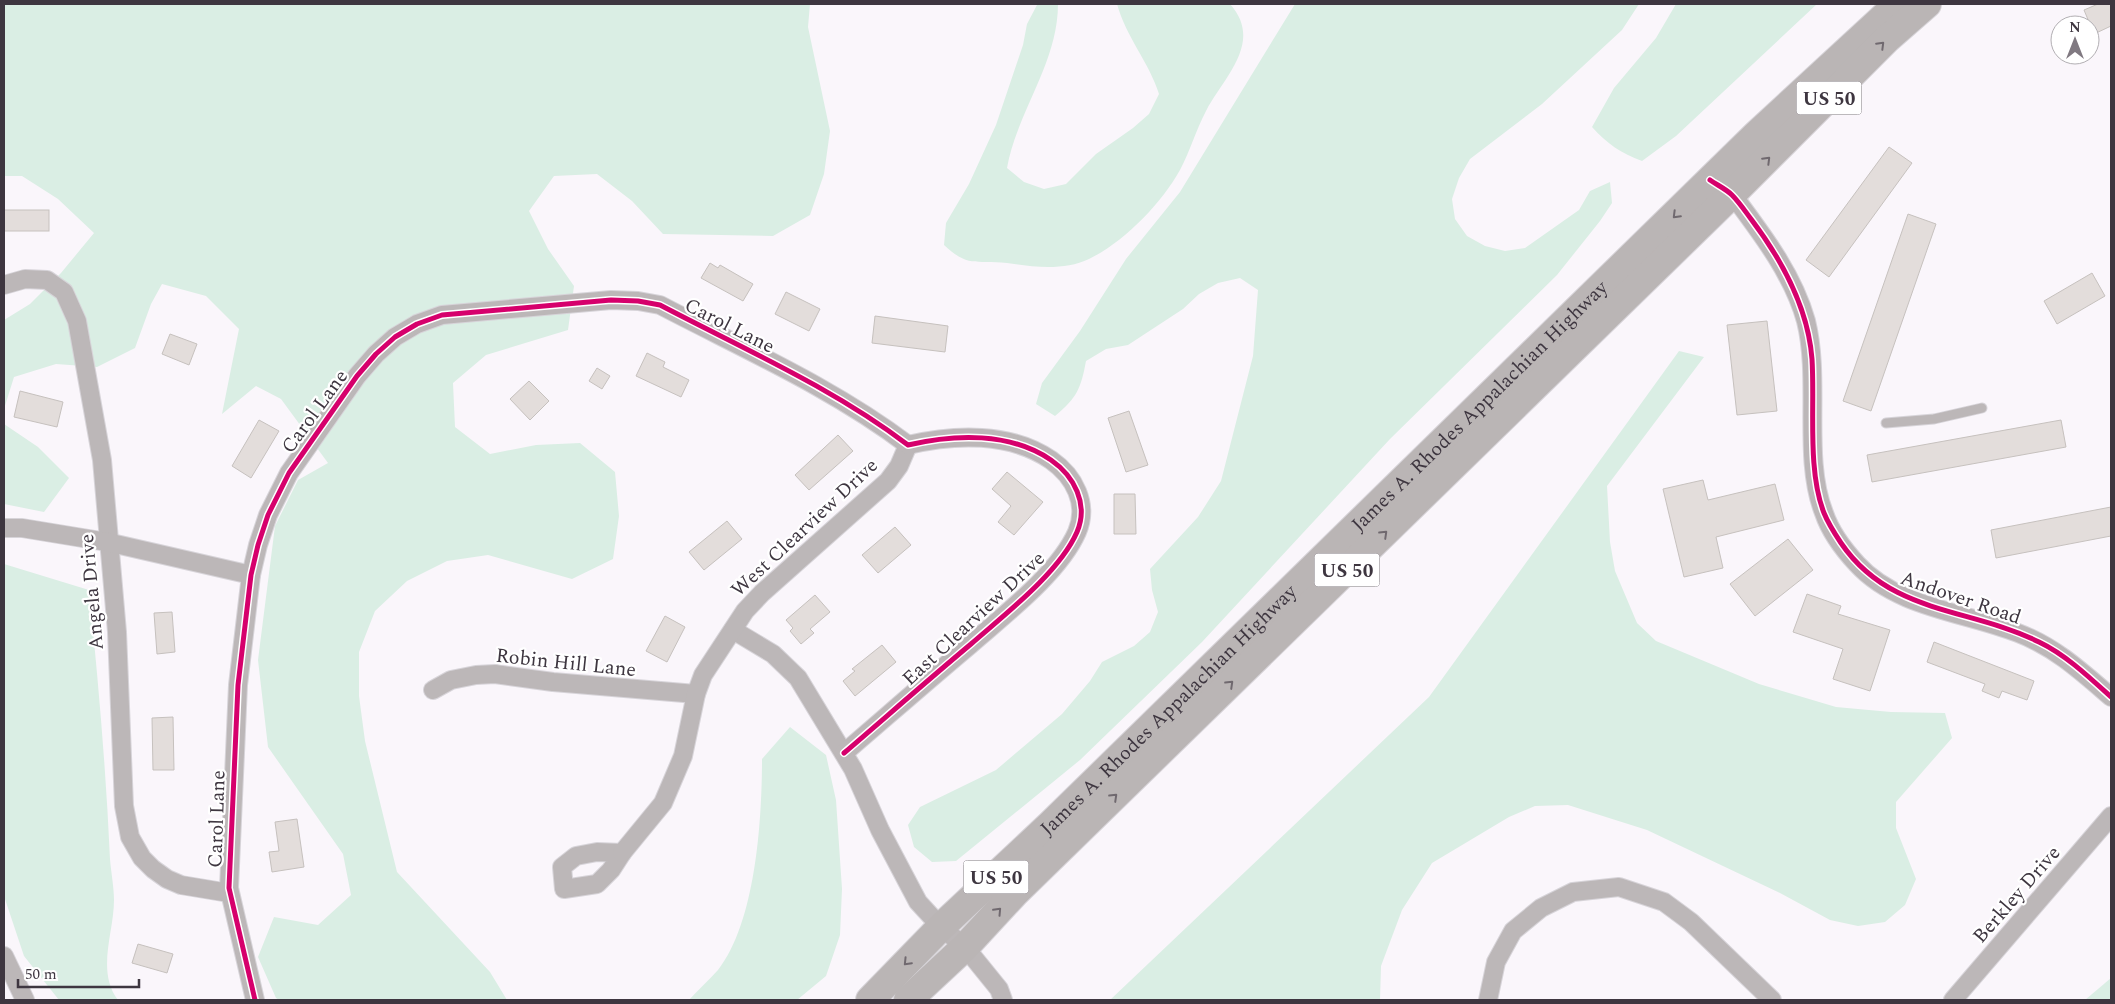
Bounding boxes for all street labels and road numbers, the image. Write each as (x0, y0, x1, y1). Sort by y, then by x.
road number: US 50 (1796, 82, 1862, 115)
street label: James A. Rhodes Appalachian Highway (1344, 273, 1616, 539)
street label: Carol Lane (679, 290, 780, 361)
street label: Carol Lane (274, 363, 356, 460)
street label: West Clearview Drive (724, 451, 885, 604)
street label: Angela Drive (72, 533, 112, 651)
street label: East Clearview Drive (895, 544, 1052, 693)
road number: US 50 (1314, 554, 1380, 586)
street label: Andover Road (1896, 563, 2025, 633)
street label: James A. Rhodes Appalachian Highway (1033, 577, 1305, 843)
street label: Robin Hill Lane (494, 641, 638, 685)
street label: Carol Lane (200, 770, 234, 868)
street label: Berkley Drive (1966, 839, 2068, 950)
road number: US 50 (964, 860, 1028, 894)

